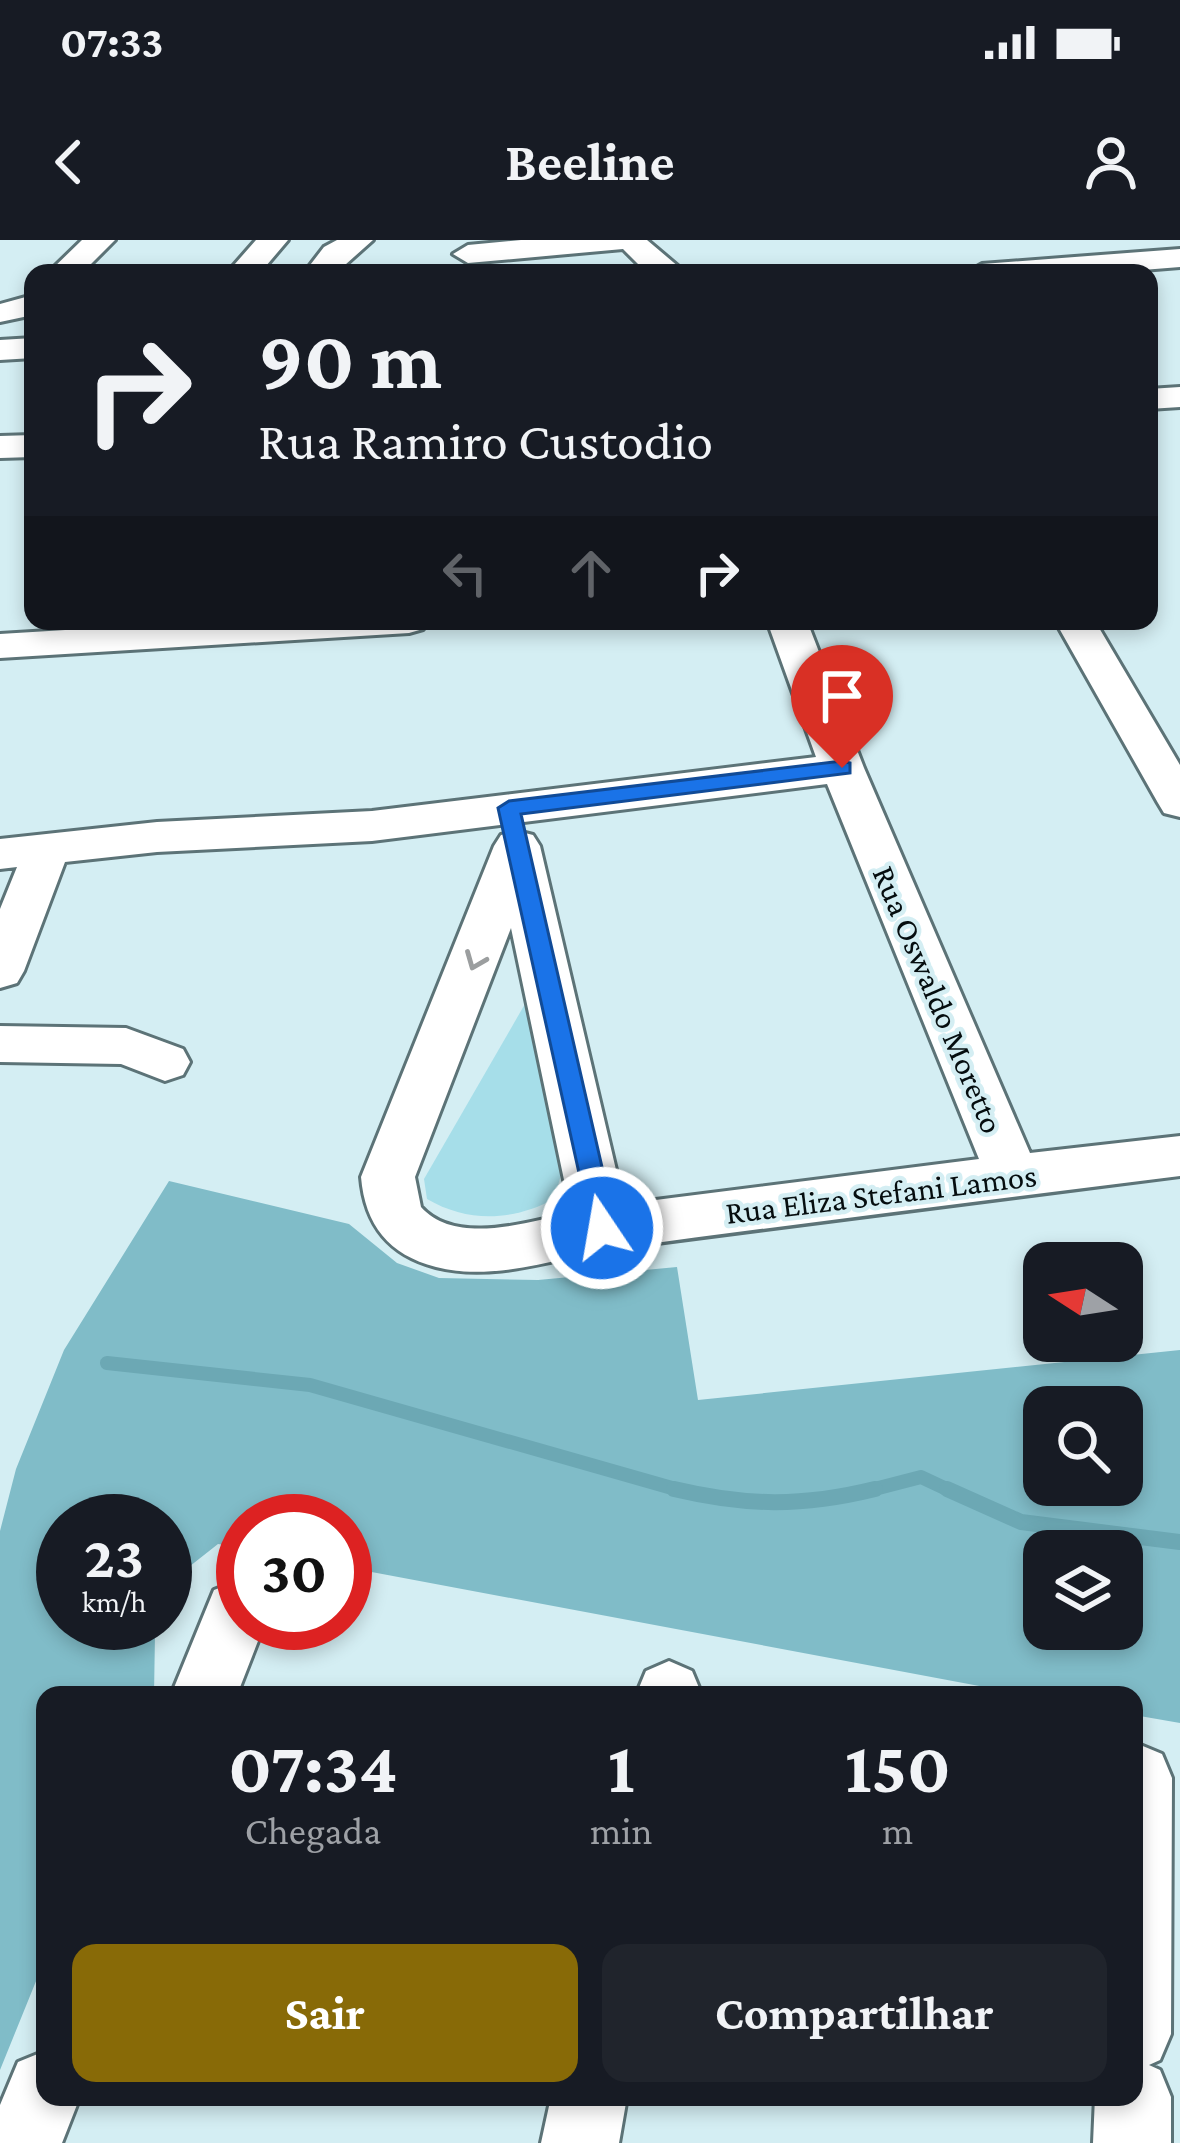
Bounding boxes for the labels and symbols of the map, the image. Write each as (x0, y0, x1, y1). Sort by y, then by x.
pin (791, 645, 893, 768)
street label: Rua Oswaldo Moretto (865, 860, 1012, 1138)
one-way arrow (465, 949, 489, 970)
street label: Rua Eliza Stefani Lamos (723, 1156, 1039, 1231)
position arrow (539, 1165, 665, 1291)
north arrow (1023, 1242, 1143, 1362)
speed limit sign: 30 (216, 1494, 372, 1650)

